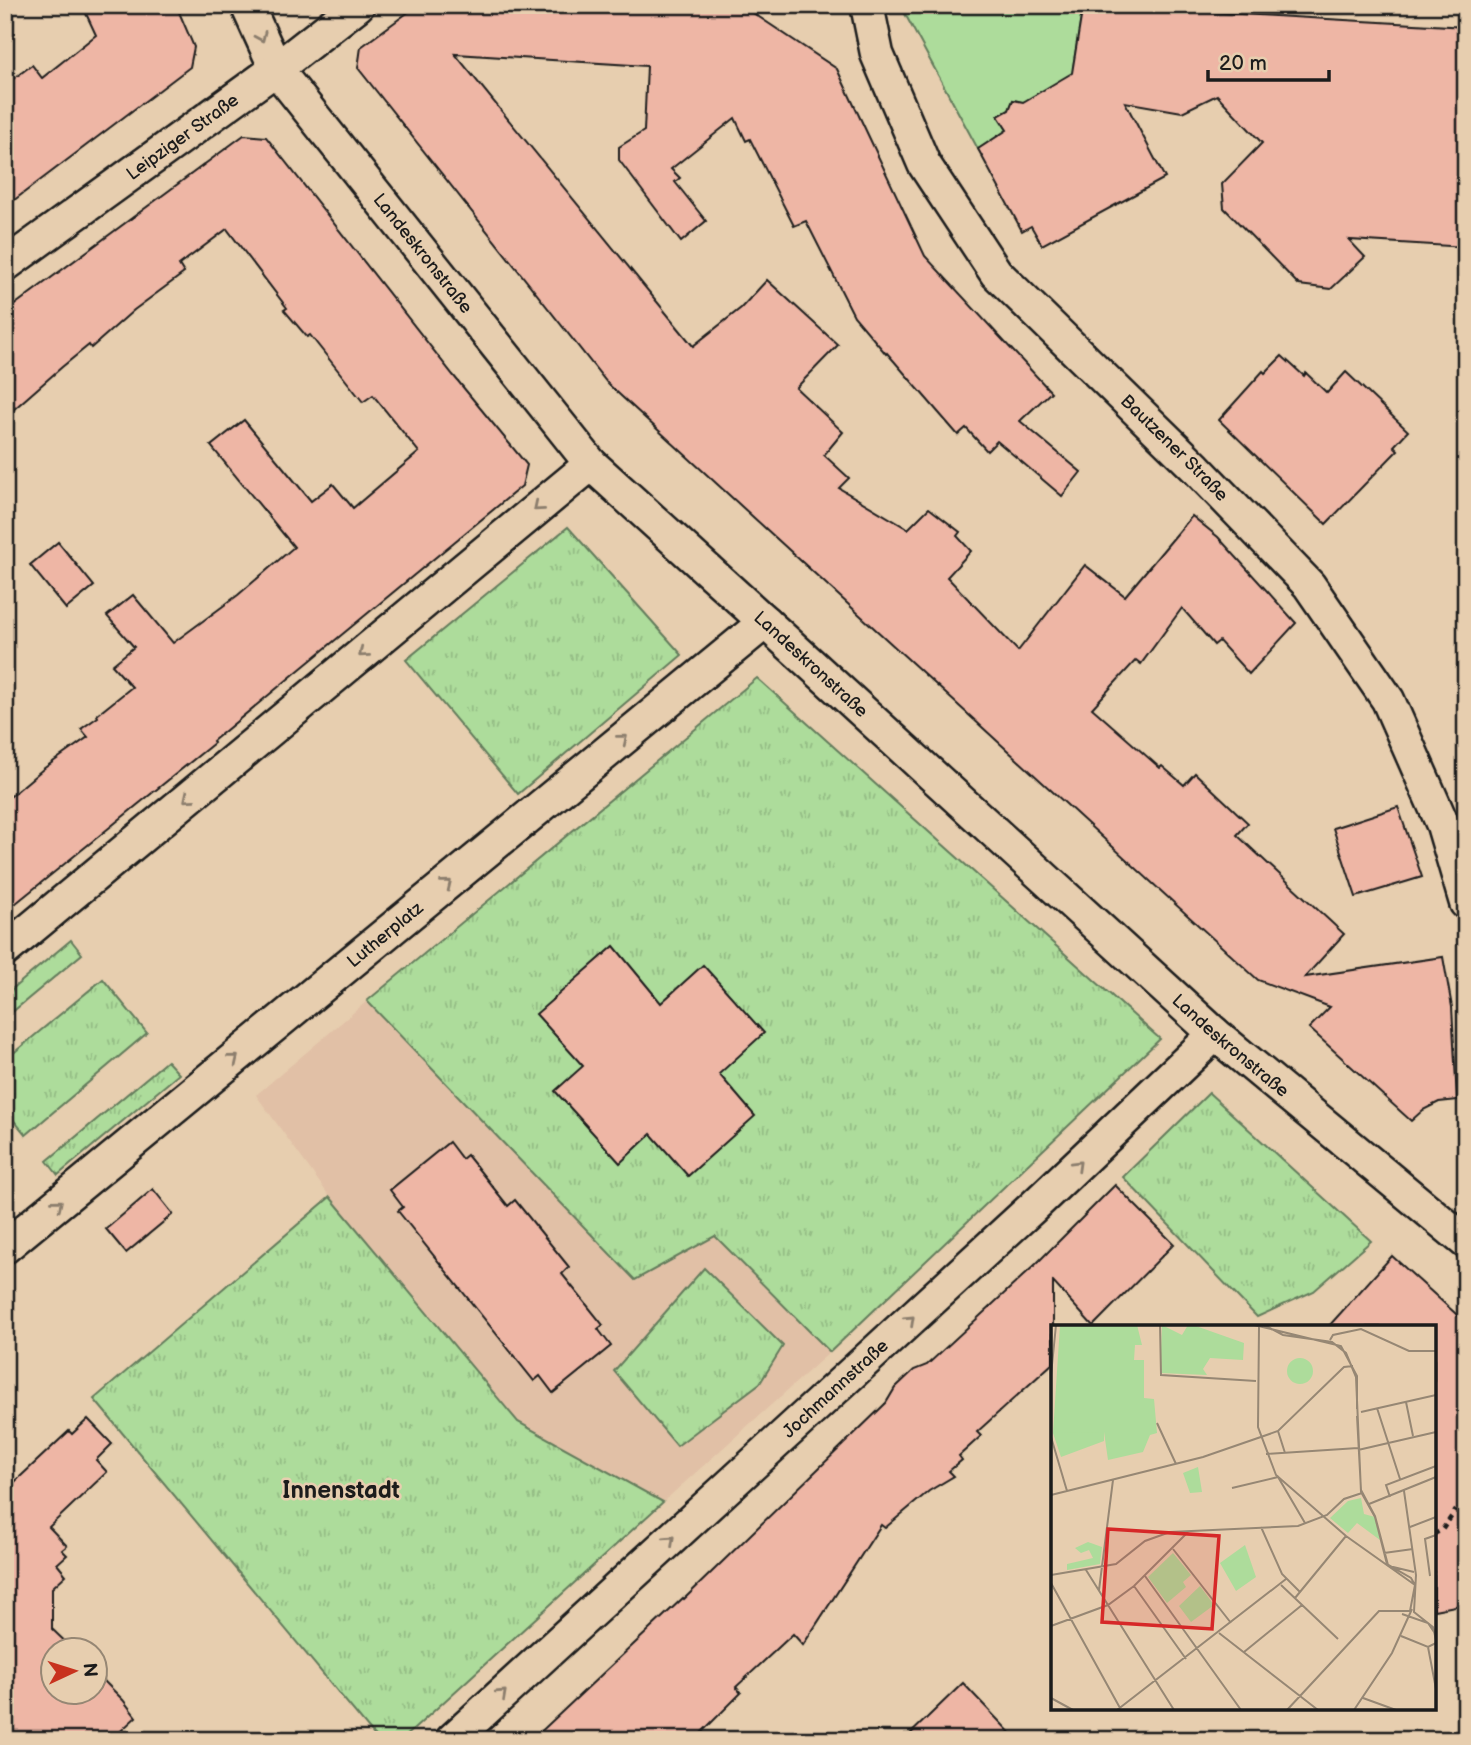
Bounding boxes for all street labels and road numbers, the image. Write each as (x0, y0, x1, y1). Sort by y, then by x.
street label: Leipziger Straße (122, 89, 243, 184)
street label: Landeskronstraße (369, 189, 477, 318)
street label: Bautzener Straße (1116, 390, 1233, 505)
street label: Landeskronstraße (750, 607, 873, 722)
street label: Lutherplatz (343, 897, 427, 972)
street label: Landeskronstraße (1168, 990, 1293, 1102)
street label: Jochmannstraße (778, 1335, 893, 1442)

